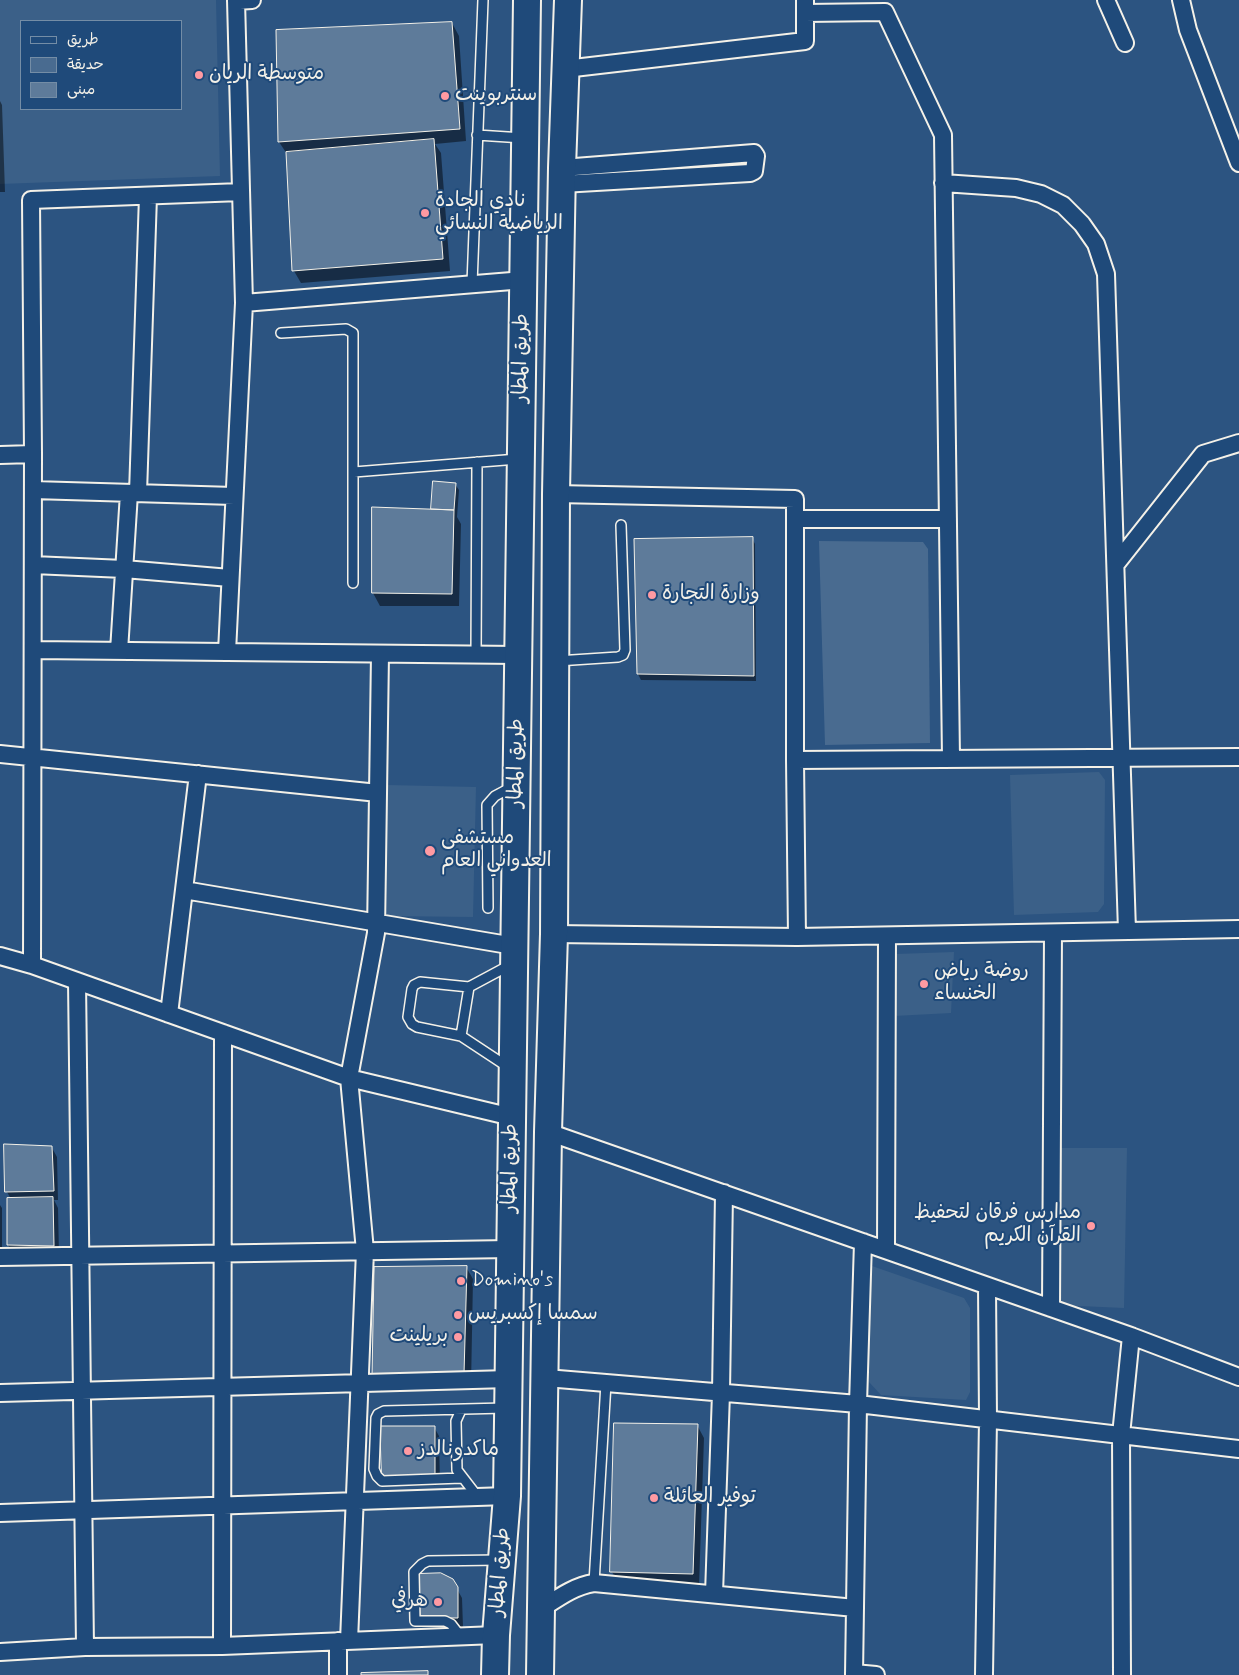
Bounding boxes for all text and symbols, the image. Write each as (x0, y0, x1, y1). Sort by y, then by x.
legend (20, 20, 182, 110)
text: طريق (67, 30, 99, 50)
text: حديقة (67, 55, 104, 75)
place label: متوسطة الريان (209, 63, 324, 87)
marker: متوسطة الريان (193, 69, 205, 81)
text: مبنى (67, 80, 95, 100)
place label: سنتربوينت (455, 84, 537, 108)
marker: سنتربوينت (439, 90, 451, 102)
place label: نادي الجادة الرياضية النسائي (435, 190, 563, 237)
marker: نادي الجادة الرياضية النسائي (419, 207, 431, 219)
street label: طريق المطار (509, 313, 535, 403)
place label: وزارة التجارة (662, 583, 760, 607)
marker: وزارة التجارة (646, 589, 658, 601)
street label: طريق المطار (504, 718, 530, 808)
place label: مستشفى العدواني العام (441, 827, 552, 874)
marker: مستشفى العدواني العام (423, 844, 437, 858)
place label: روضة رياض الخنساء (934, 960, 1029, 1007)
marker: روضة رياض الخنساء (918, 978, 930, 990)
street label: طريق المطار (498, 1123, 524, 1213)
place label: مدارس فرقان لتحفيظ القرآن الكريم (914, 1202, 1081, 1249)
marker: مدارس فرقان لتحفيظ القرآن الكريم (1085, 1220, 1097, 1232)
place label: Domino's (471, 1269, 553, 1293)
marker: Domino's (455, 1275, 467, 1287)
place label: سمسا إكسبريس (468, 1303, 598, 1327)
marker: سمسا إكسبريس (452, 1309, 464, 1321)
place label: بريلينت (390, 1325, 448, 1349)
marker: بريلينت (452, 1331, 464, 1343)
place label: ماكدونالدز (418, 1439, 499, 1463)
marker: ماكدونالدز (402, 1445, 414, 1457)
place label: توفير العائلة (664, 1486, 756, 1510)
marker: توفير العائلة (648, 1492, 660, 1504)
street label: طريق المطار (486, 1527, 516, 1617)
place label: هرفي (391, 1590, 428, 1614)
marker: هرفي (432, 1596, 444, 1608)

